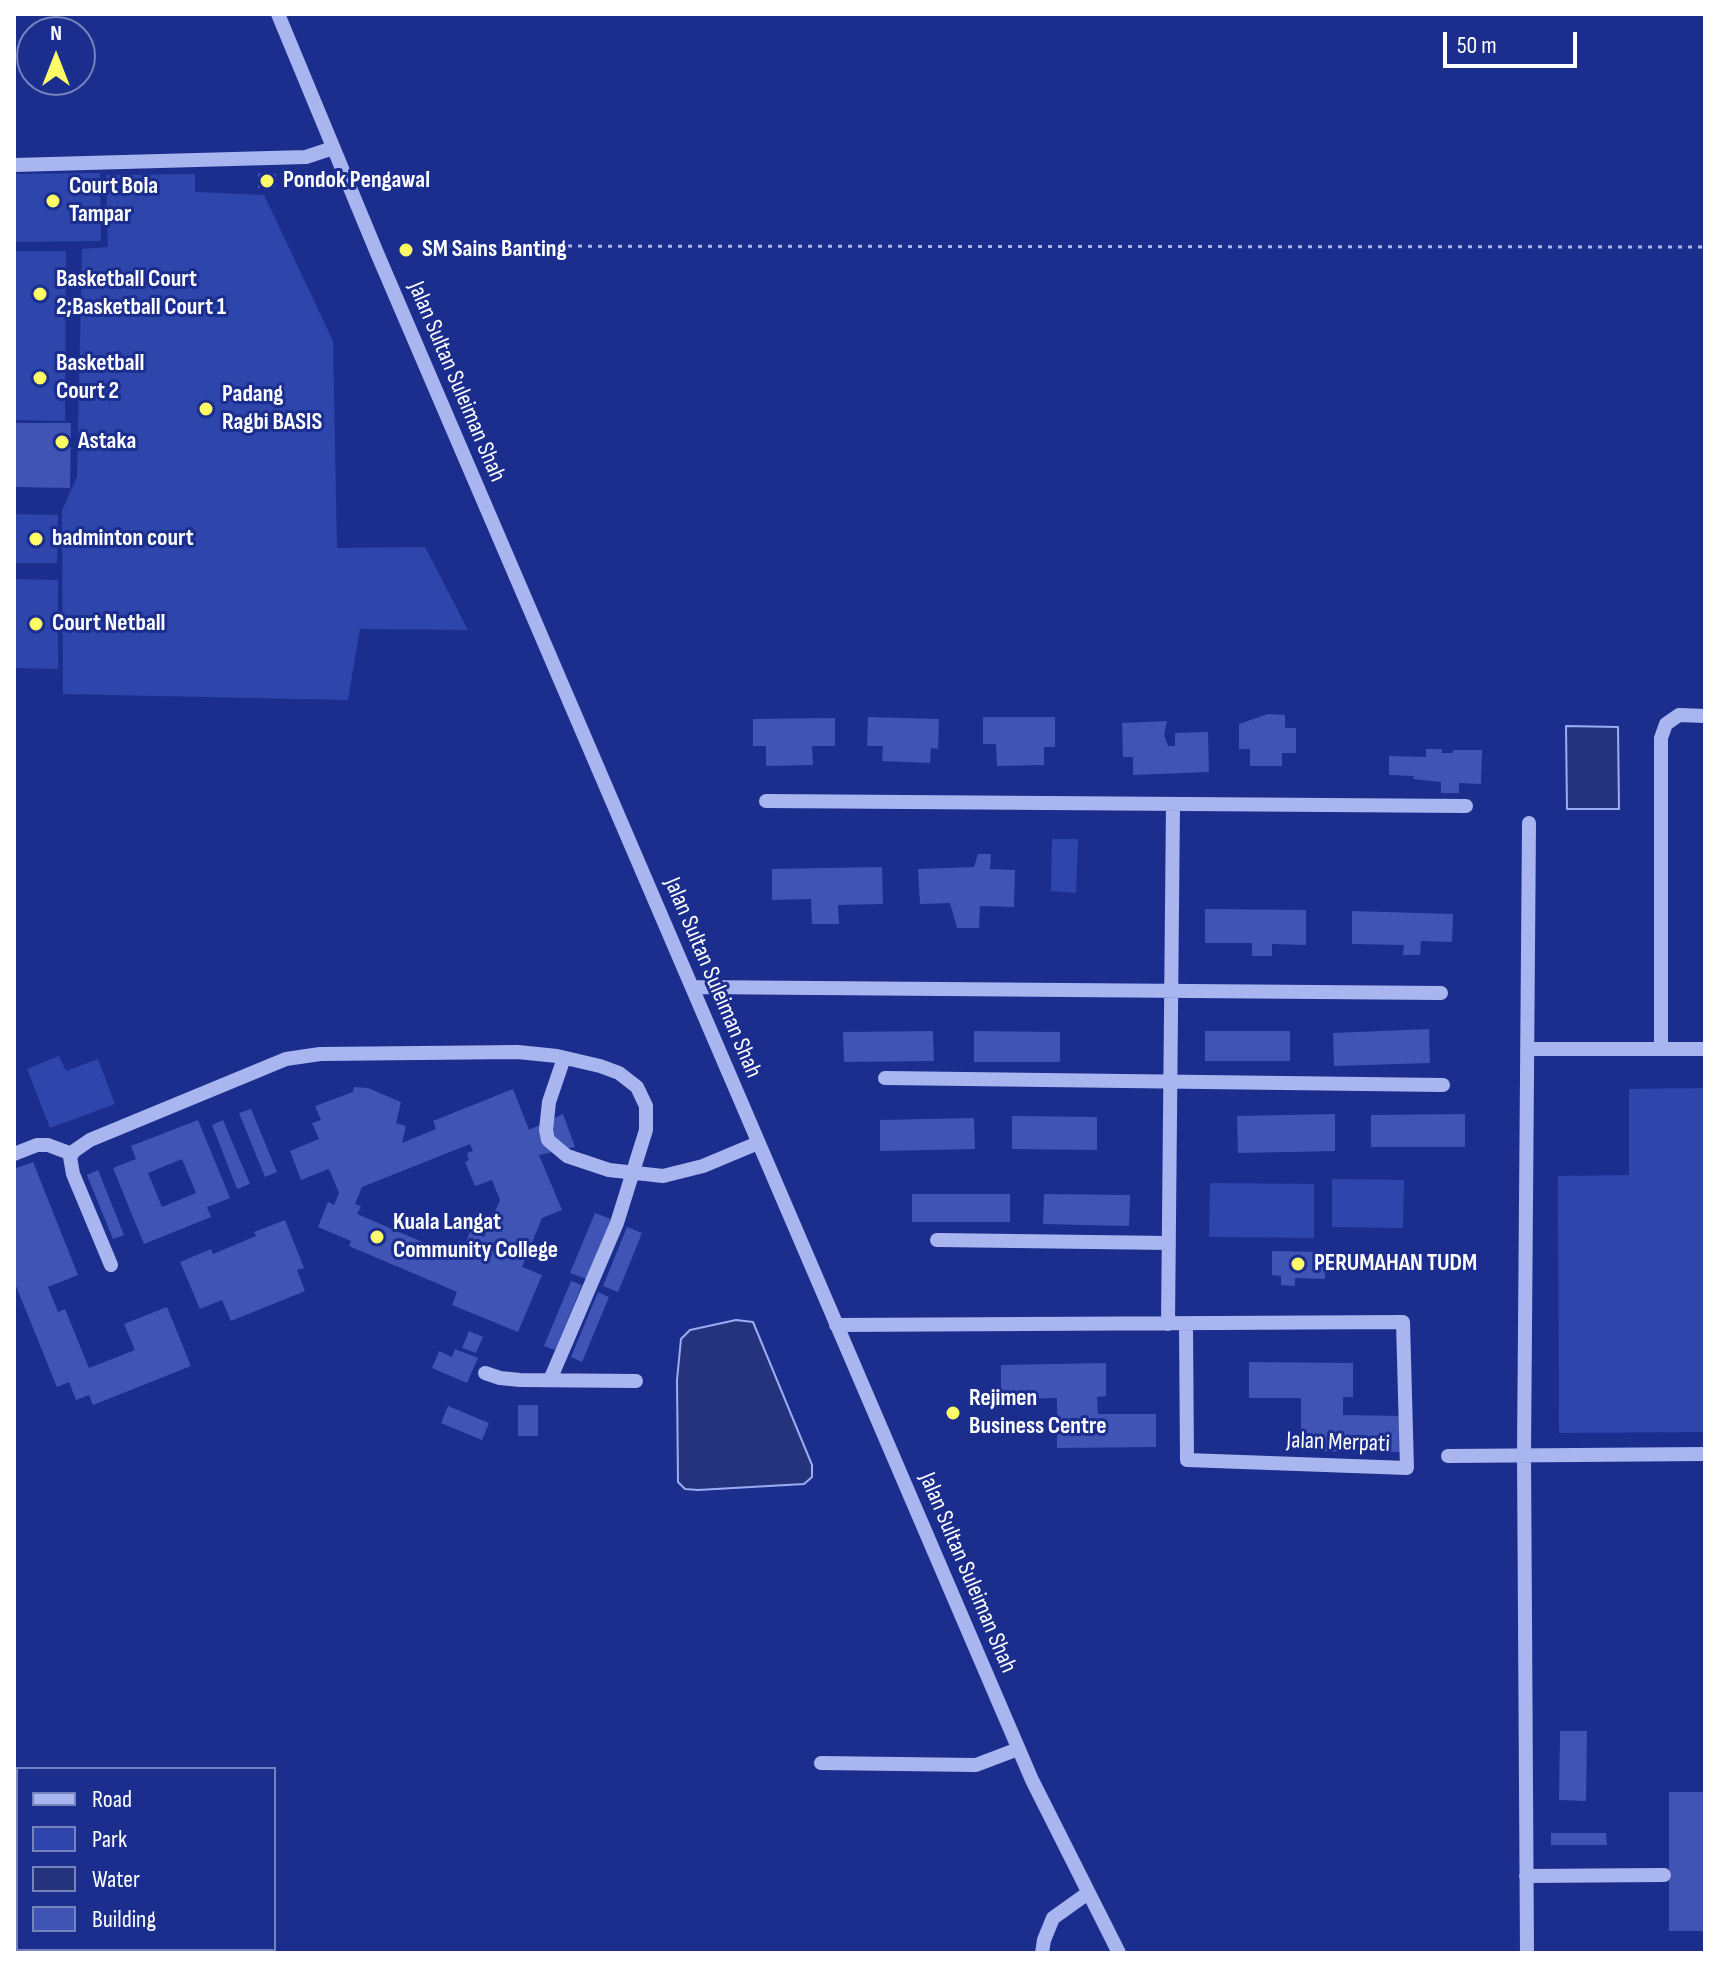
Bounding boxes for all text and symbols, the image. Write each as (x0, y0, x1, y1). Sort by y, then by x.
north arrow (16, 16, 96, 96)
scale bar (1447, 16, 1581, 66)
text: N (50, 20, 62, 47)
text: 50 m (1457, 31, 1497, 60)
place label: Pondok Pengawal (283, 167, 430, 195)
marker: Pondok Pengawal (258, 172, 276, 190)
place label: Court Bola Tampar (69, 173, 158, 229)
marker: Court Bola Tampar (44, 192, 62, 210)
place label: SM Sains Banting (422, 236, 567, 264)
marker: SM Sains Banting (397, 241, 415, 259)
place label: Basketball Court 2;Basketball Court 1 (56, 266, 226, 322)
street label: Jalan Sultan Suleiman Shah (401, 277, 511, 487)
marker: Basketball Court 2;Basketball Court 1 (31, 285, 49, 303)
place label: Basketball Court 2 (56, 350, 144, 406)
marker: Basketball Court 2 (31, 369, 49, 387)
place label: Padang Ragbi BASIS (222, 381, 322, 437)
marker: Padang Ragbi BASIS (197, 400, 215, 418)
place label: Astaka (78, 428, 136, 456)
marker: Astaka (53, 433, 71, 451)
place label: badminton court (52, 525, 194, 553)
marker: badminton court (27, 530, 45, 548)
place label: Court Netball (52, 610, 165, 638)
marker: Court Netball (27, 615, 45, 633)
street label: Jalan Sultan Suleiman Shah (657, 873, 767, 1083)
place label: Kuala Langat Community College (393, 1209, 558, 1265)
marker: Kuala Langat Community College (368, 1228, 386, 1246)
place label: PERUMAHAN TUDM (1314, 1250, 1477, 1278)
marker: PERUMAHAN TUDM (1289, 1255, 1307, 1273)
place label: Rejimen Business Centre (969, 1385, 1106, 1441)
marker: Rejimen Business Centre (944, 1404, 962, 1422)
street label: Jalan Merpati (1286, 1427, 1390, 1459)
street label: Jalan Sultan Suleiman Shah (912, 1468, 1022, 1678)
legend (16, 1767, 276, 1951)
text: Road (92, 1785, 132, 1814)
text: Park (92, 1825, 127, 1854)
text: Water (92, 1865, 140, 1894)
text: Building (92, 1905, 156, 1934)

